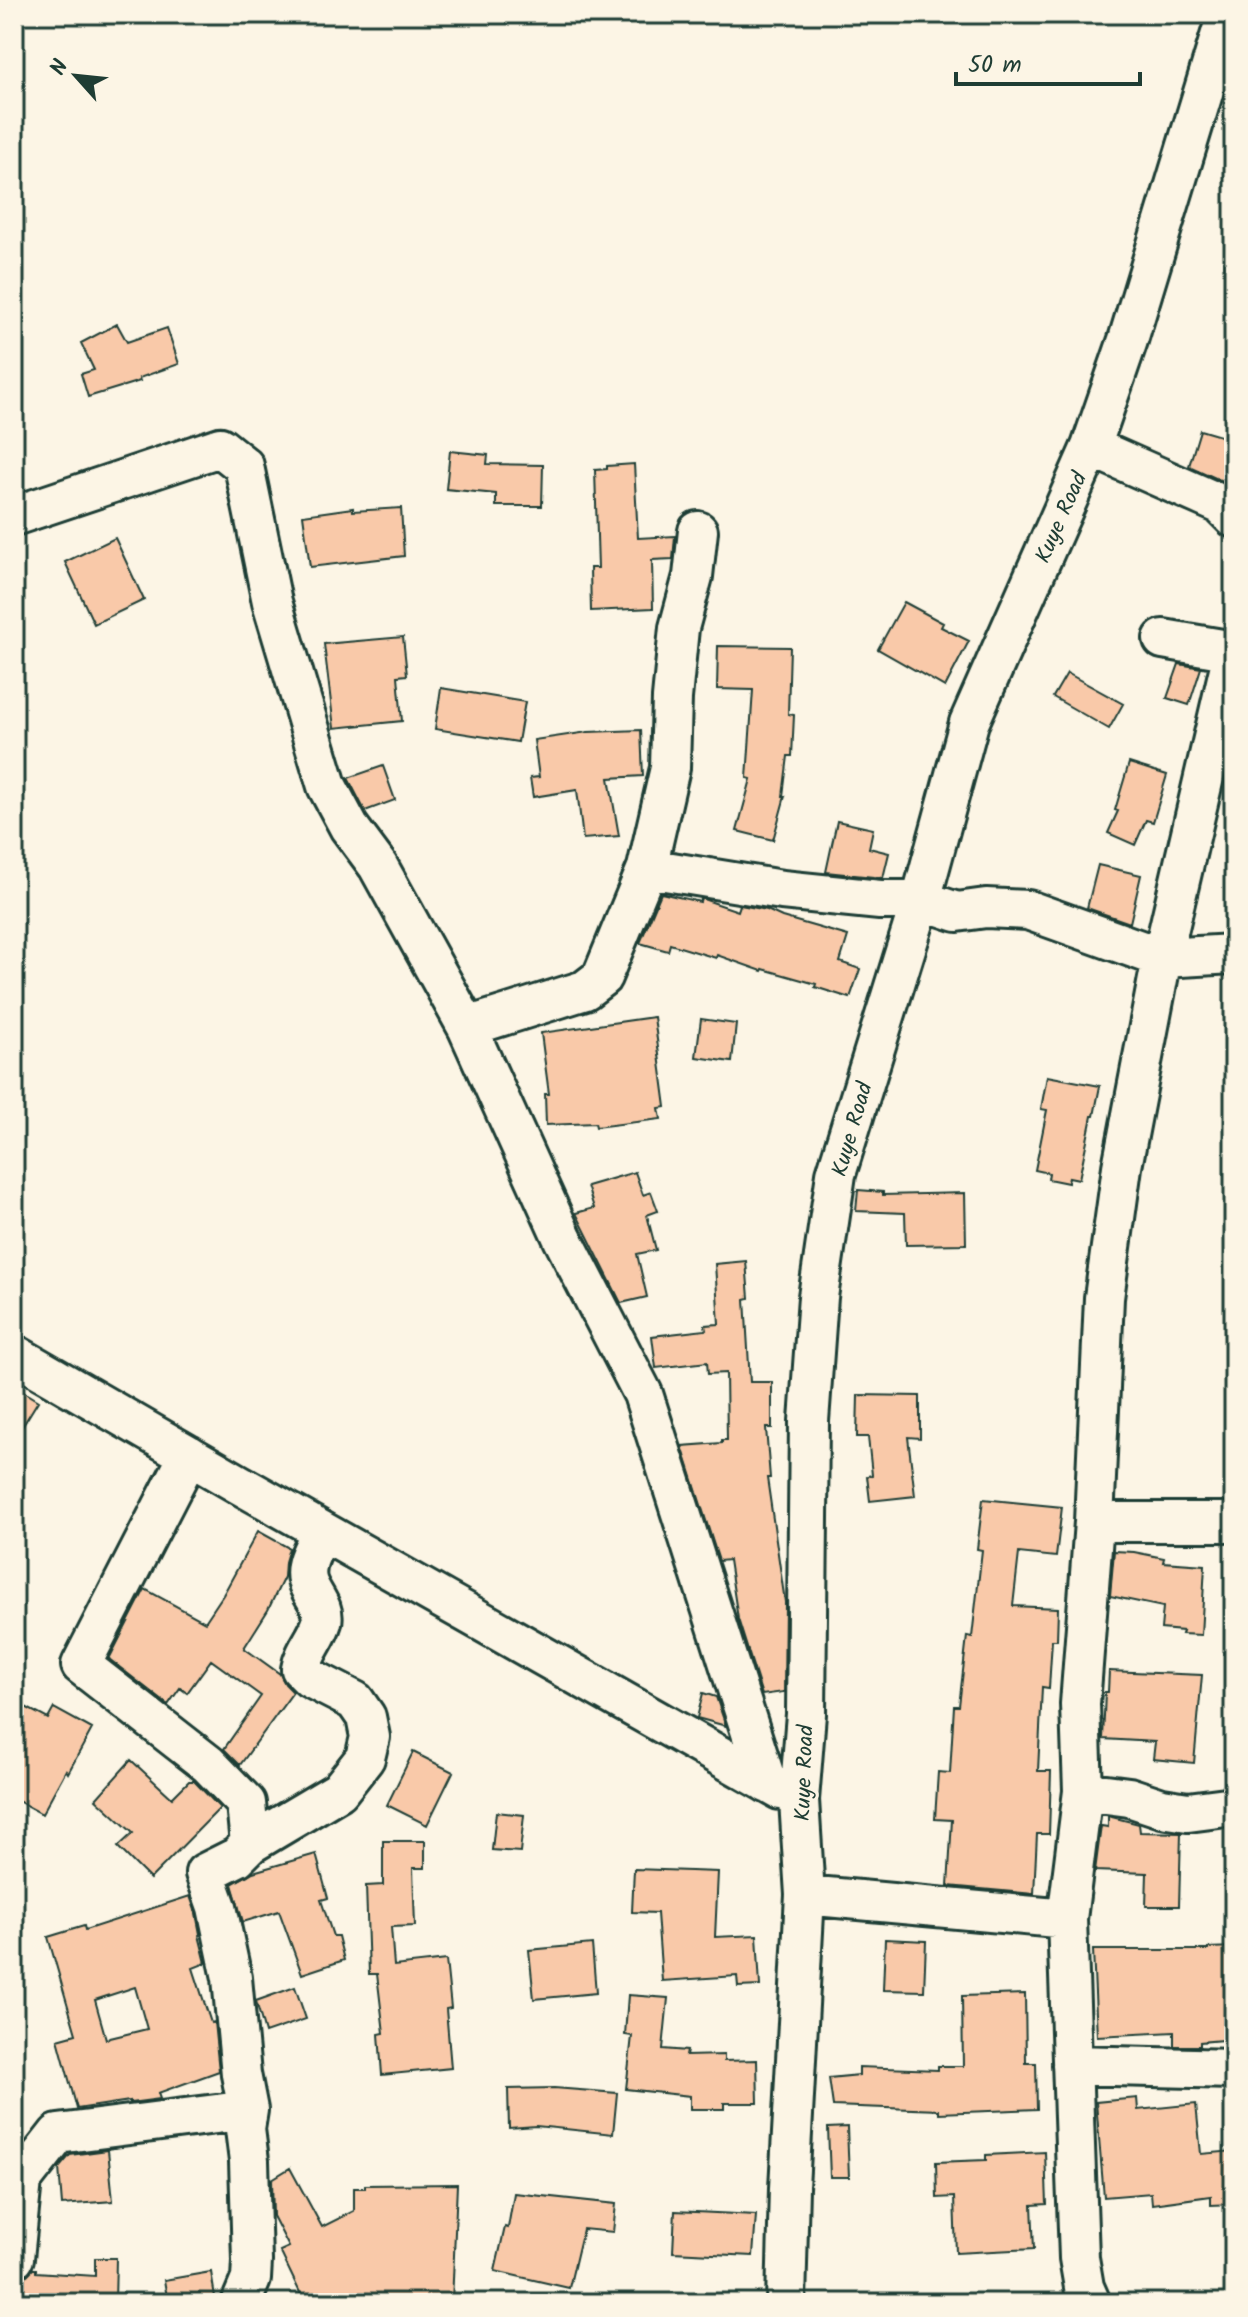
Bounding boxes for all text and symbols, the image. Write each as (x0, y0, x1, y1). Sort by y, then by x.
north arrow (36, 36, 116, 116)
scale bar (956, 36, 1140, 86)
text: 50 m (968, 46, 1022, 85)
text: N (42, 54, 79, 82)
street label: Kuye Road (1027, 466, 1098, 569)
street label: Kuye Road (823, 1077, 884, 1181)
street label: Kuye Road (786, 1723, 825, 1822)

